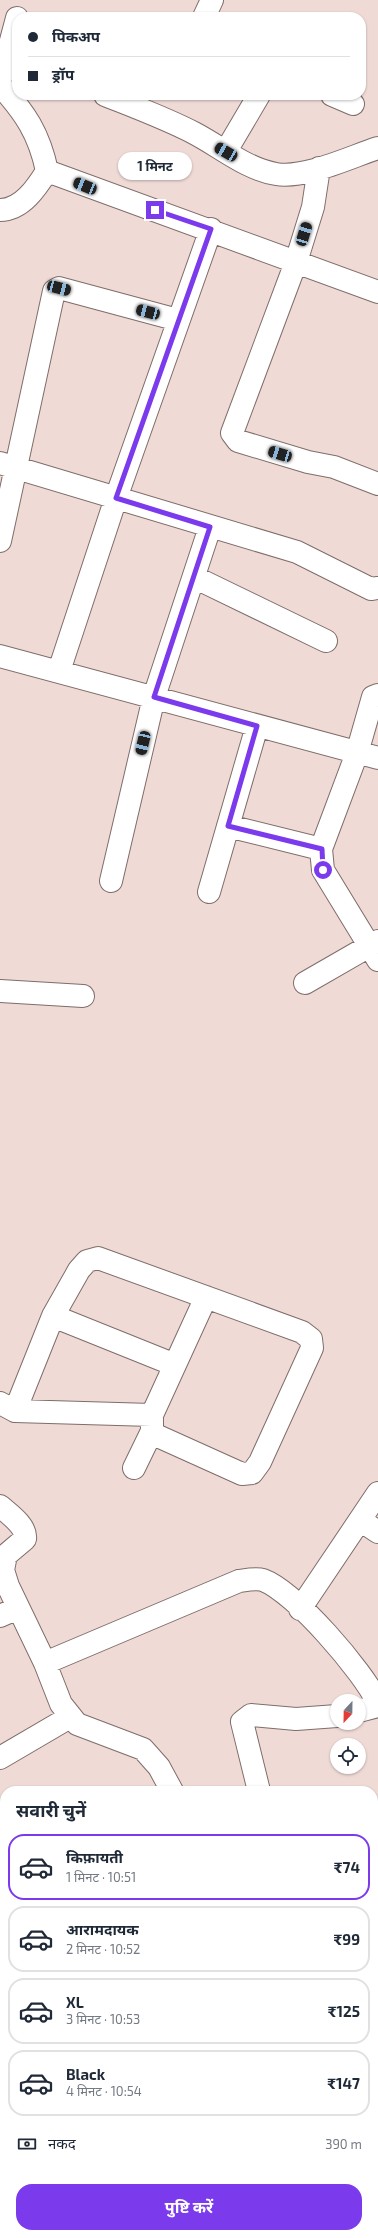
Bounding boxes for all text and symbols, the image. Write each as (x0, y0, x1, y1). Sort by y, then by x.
text: पिकअप (52, 27, 100, 45)
text: ड्रॉप (52, 65, 74, 83)
car (213, 141, 239, 163)
callout: 1 मिनट (118, 152, 192, 180)
text: 1 मिनट (137, 158, 173, 174)
car (72, 176, 98, 196)
route end (146, 201, 164, 219)
car (295, 221, 313, 247)
car (46, 279, 72, 297)
car (135, 303, 161, 321)
car (267, 445, 293, 463)
car (134, 730, 152, 756)
route start (314, 861, 332, 879)
north arrow (330, 1694, 366, 1730)
map controls (330, 1694, 366, 1774)
button: locate (330, 1738, 366, 1774)
text: सवारी चुनें (16, 1799, 86, 1821)
text: किफ़ायती (66, 1848, 123, 1866)
icon: car (18, 1849, 54, 1885)
text: ₹74 (334, 1858, 360, 1876)
text: 1 मिनट · 10:51 (66, 1869, 136, 1885)
text: आरामदायक (66, 1920, 139, 1938)
icon: car (18, 1921, 54, 1957)
text: ₹99 (333, 1930, 360, 1948)
text: 2 मिनट · 10:52 (66, 1941, 140, 1957)
icon: car (18, 1993, 54, 2029)
text: XL (66, 1993, 84, 2011)
text: ₹125 (328, 2002, 360, 2020)
text: 3 मिनट · 10:53 (66, 2011, 140, 2027)
icon: car (18, 2065, 54, 2101)
text: Black (66, 2065, 105, 2083)
text: ₹147 (327, 2074, 360, 2092)
text: 4 मिनट · 10:54 (66, 2083, 142, 2099)
icon: cash (16, 2133, 38, 2155)
text: नकद (48, 2134, 76, 2152)
text: 390 m (325, 2136, 362, 2152)
button: पुष्टि करें (16, 2184, 362, 2230)

